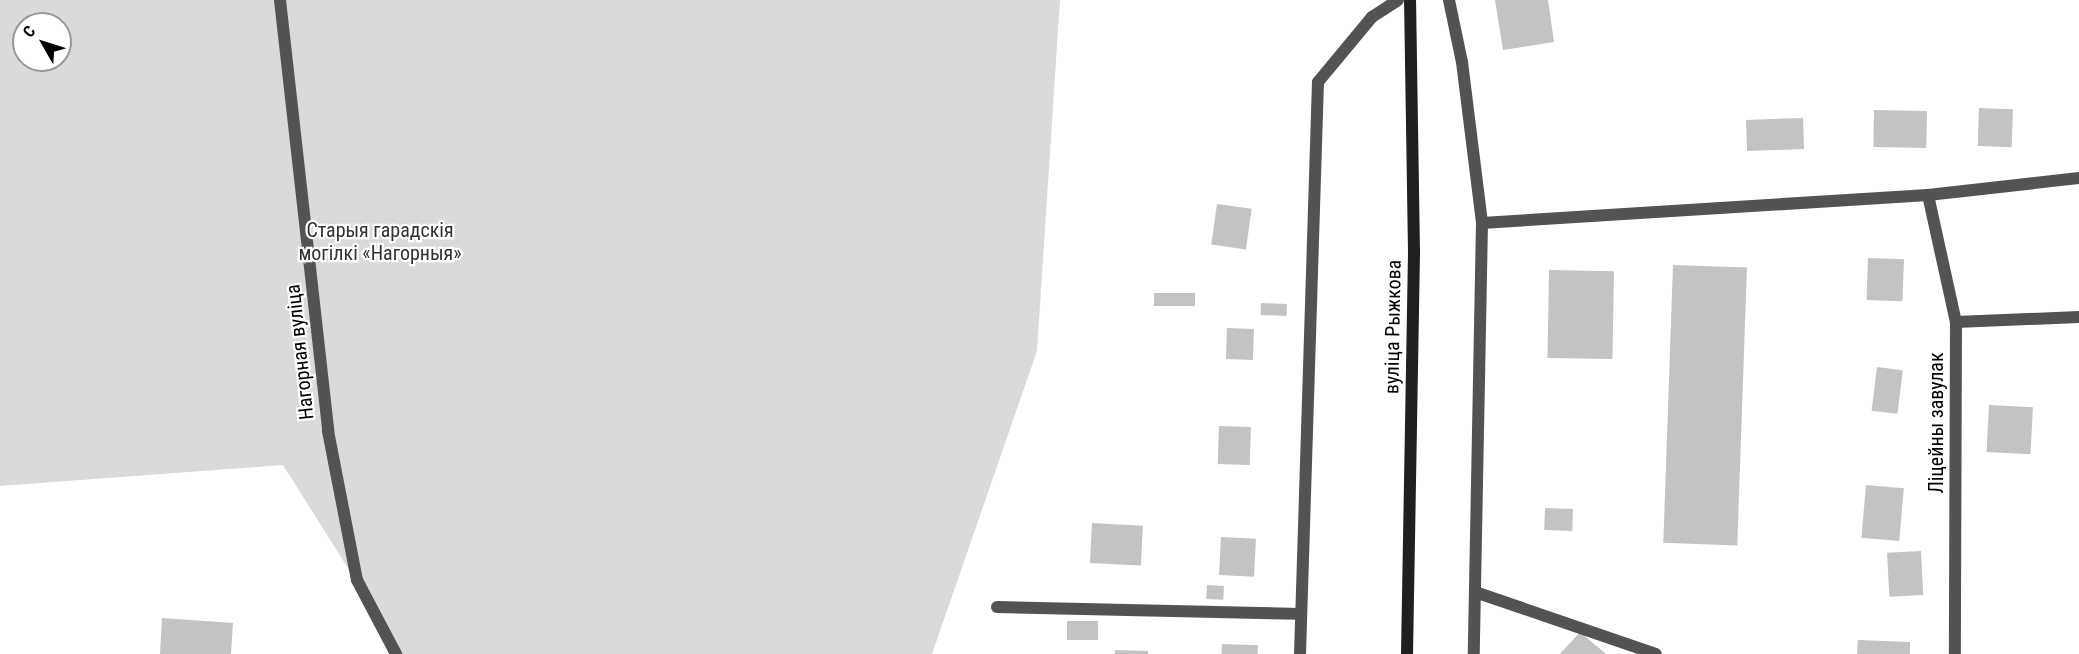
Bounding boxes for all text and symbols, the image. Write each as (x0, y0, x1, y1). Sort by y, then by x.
north arrow (12, 12, 72, 72)
text: С (19, 22, 39, 41)
park label: Старыя гарадскія могілкі «Нагорныя» (298, 219, 462, 266)
street label: вуліца Рыжкова (1380, 260, 1406, 394)
street label: Нагорная вуліца (281, 283, 319, 421)
street label: Ліцейны завулак (1924, 352, 1948, 494)

